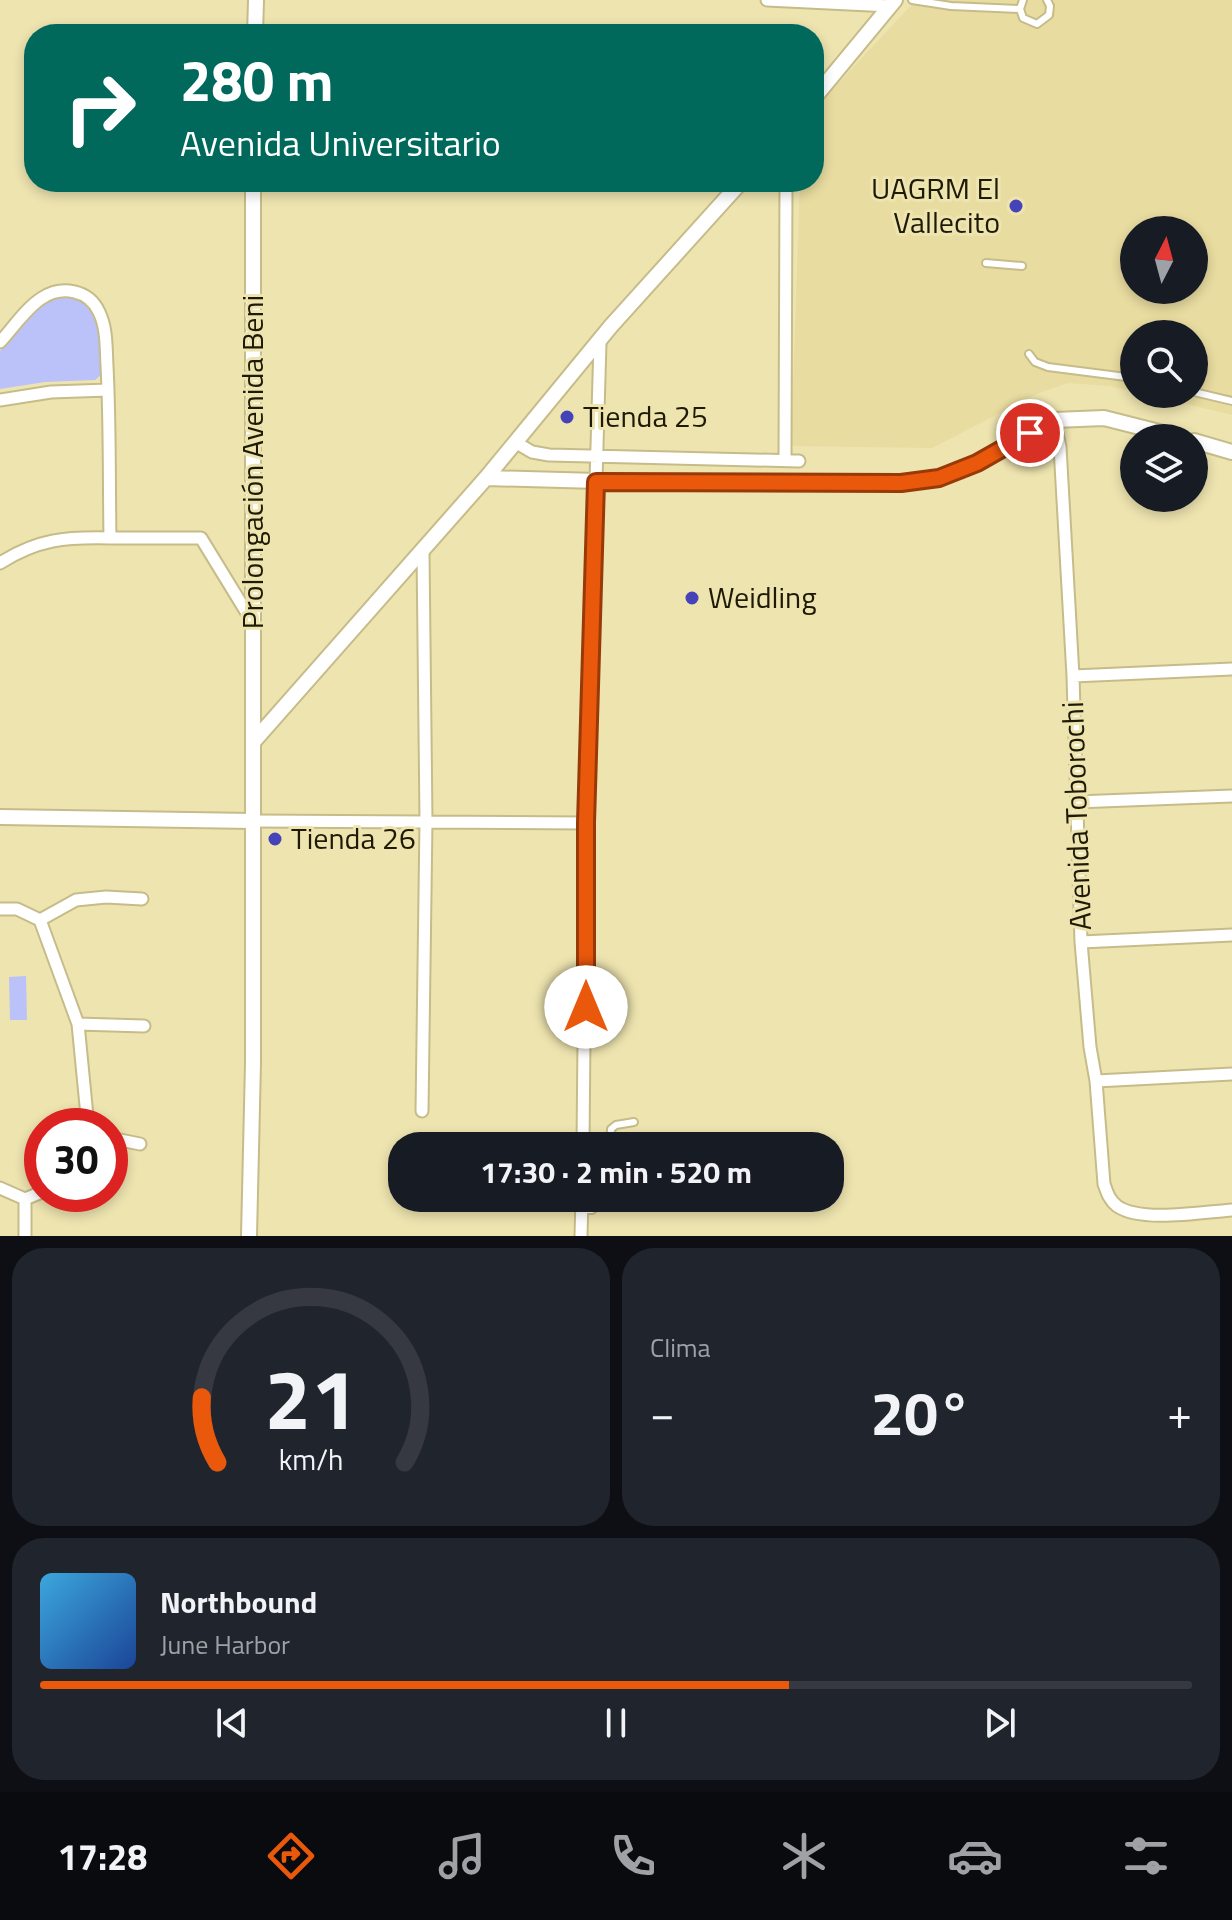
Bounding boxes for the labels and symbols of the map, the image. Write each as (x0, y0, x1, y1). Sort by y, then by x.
place label: UAGRM El Vallecito (871, 165, 1000, 245)
marker: UAGRM El Vallecito (1007, 197, 1025, 215)
north arrow (1120, 216, 1208, 304)
street label: Prolongación Avenida Beni (229, 295, 275, 629)
place label: Tienda 25 (583, 393, 708, 439)
pin (996, 399, 1064, 467)
marker: Tienda 25 (558, 408, 576, 426)
place label: Weidling (708, 574, 817, 620)
marker: Weidling (683, 589, 701, 607)
street label: Avenida Toborochi (1049, 701, 1103, 931)
place label: Tienda 26 (291, 815, 416, 861)
marker: Tienda 26 (266, 830, 284, 848)
position arrow (544, 965, 628, 1049)
speed limit sign: 30 (24, 1108, 128, 1212)

